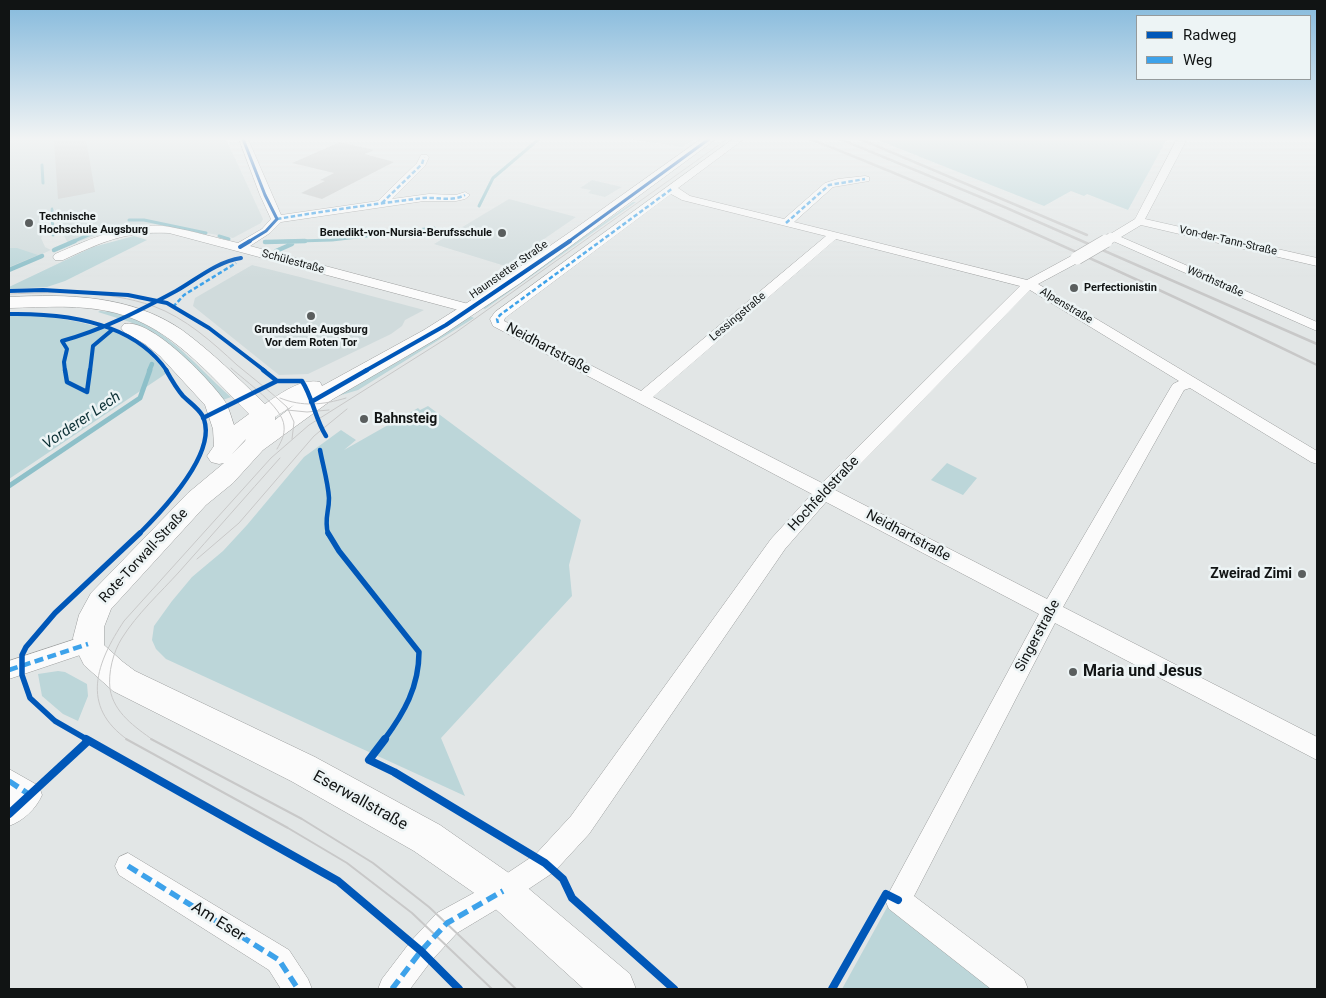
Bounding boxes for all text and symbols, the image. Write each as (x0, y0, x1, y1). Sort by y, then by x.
legend (1136, 15, 1311, 80)
text: Radweg (1183, 26, 1237, 44)
text: Weg (1183, 51, 1212, 69)
place label: Technische Hochschule Augsburg (39, 210, 148, 236)
marker: Technische Hochschule Augsburg (23, 217, 35, 229)
street label: Von-der-Tann-Straße (1178, 223, 1278, 259)
place label: Benedikt-von-Nursia-Berufsschule (320, 226, 492, 240)
marker: Benedikt-von-Nursia-Berufsschule (496, 227, 508, 239)
street label: Haunstetter Straße (467, 238, 551, 302)
street label: Schülestraße (260, 247, 326, 277)
street label: Wörthstraße (1185, 264, 1245, 300)
place label: Perfectionistin (1084, 281, 1157, 295)
marker: Perfectionistin (1068, 282, 1080, 294)
street label: Alpenstraße (1037, 285, 1095, 327)
street label: Lessingstraße (707, 290, 769, 344)
marker: Grundschule Augsburg Vor dem Roten Tor (305, 310, 317, 322)
street label: Neidhartstraße (503, 320, 593, 378)
place label: Grundschule Augsburg Vor dem Roten Tor (254, 323, 368, 349)
water label: Vorderer Lech (40, 388, 124, 454)
place label: Bahnsteig (374, 411, 437, 427)
marker: Bahnsteig (358, 413, 370, 425)
street label: Hochfeldstraße (785, 453, 863, 535)
street label: Rote-Torwall-Straße (96, 505, 192, 607)
street label: Neidhartstraße (863, 507, 953, 565)
place label: Zweirad Zimi (1210, 566, 1292, 582)
marker: Zweirad Zimi (1296, 568, 1308, 580)
street label: Singerstraße (1012, 597, 1064, 675)
place label: Maria und Jesus (1083, 662, 1202, 682)
marker: Maria und Jesus (1067, 666, 1079, 678)
street label: Eserwallstraße (309, 767, 411, 835)
street label: Am Eser (188, 898, 248, 946)

